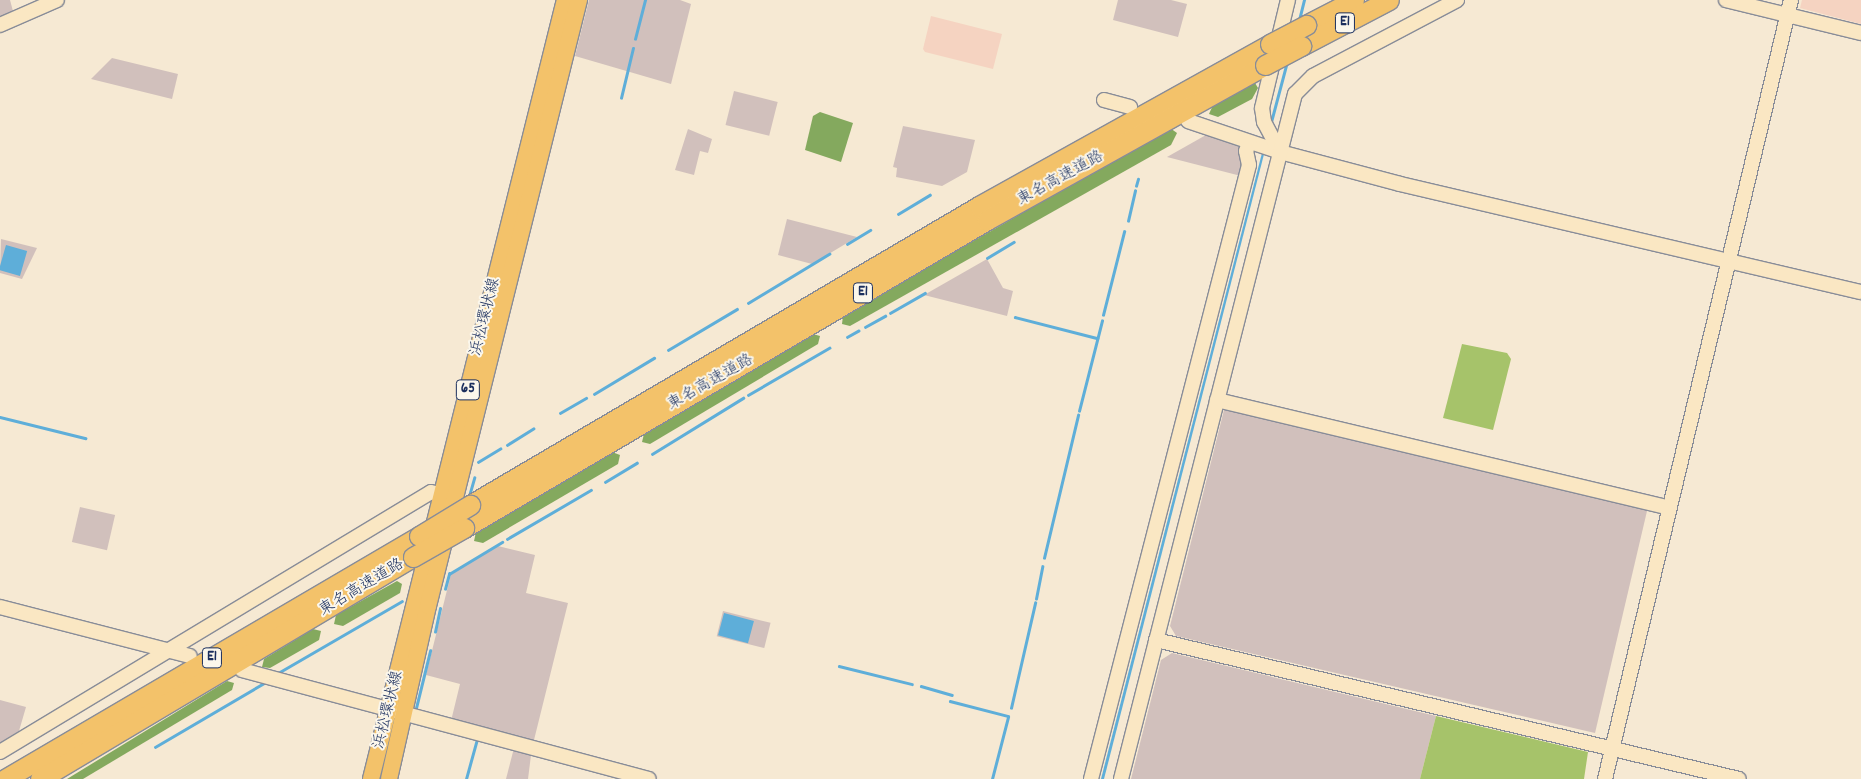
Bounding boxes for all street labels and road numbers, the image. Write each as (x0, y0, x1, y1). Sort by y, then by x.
road number: E1 (1334, 10, 1356, 36)
street label: 東名高速道路 (1014, 147, 1108, 211)
street label: 浜松環状線 (467, 276, 505, 358)
road number: E1 (852, 280, 874, 306)
street label: 東名高速道路 (665, 351, 757, 415)
road number: 65 (456, 378, 480, 402)
street label: 東名高速道路 (316, 555, 408, 621)
road number: E1 (201, 646, 223, 670)
street label: 浜松環状線 (370, 669, 408, 751)

